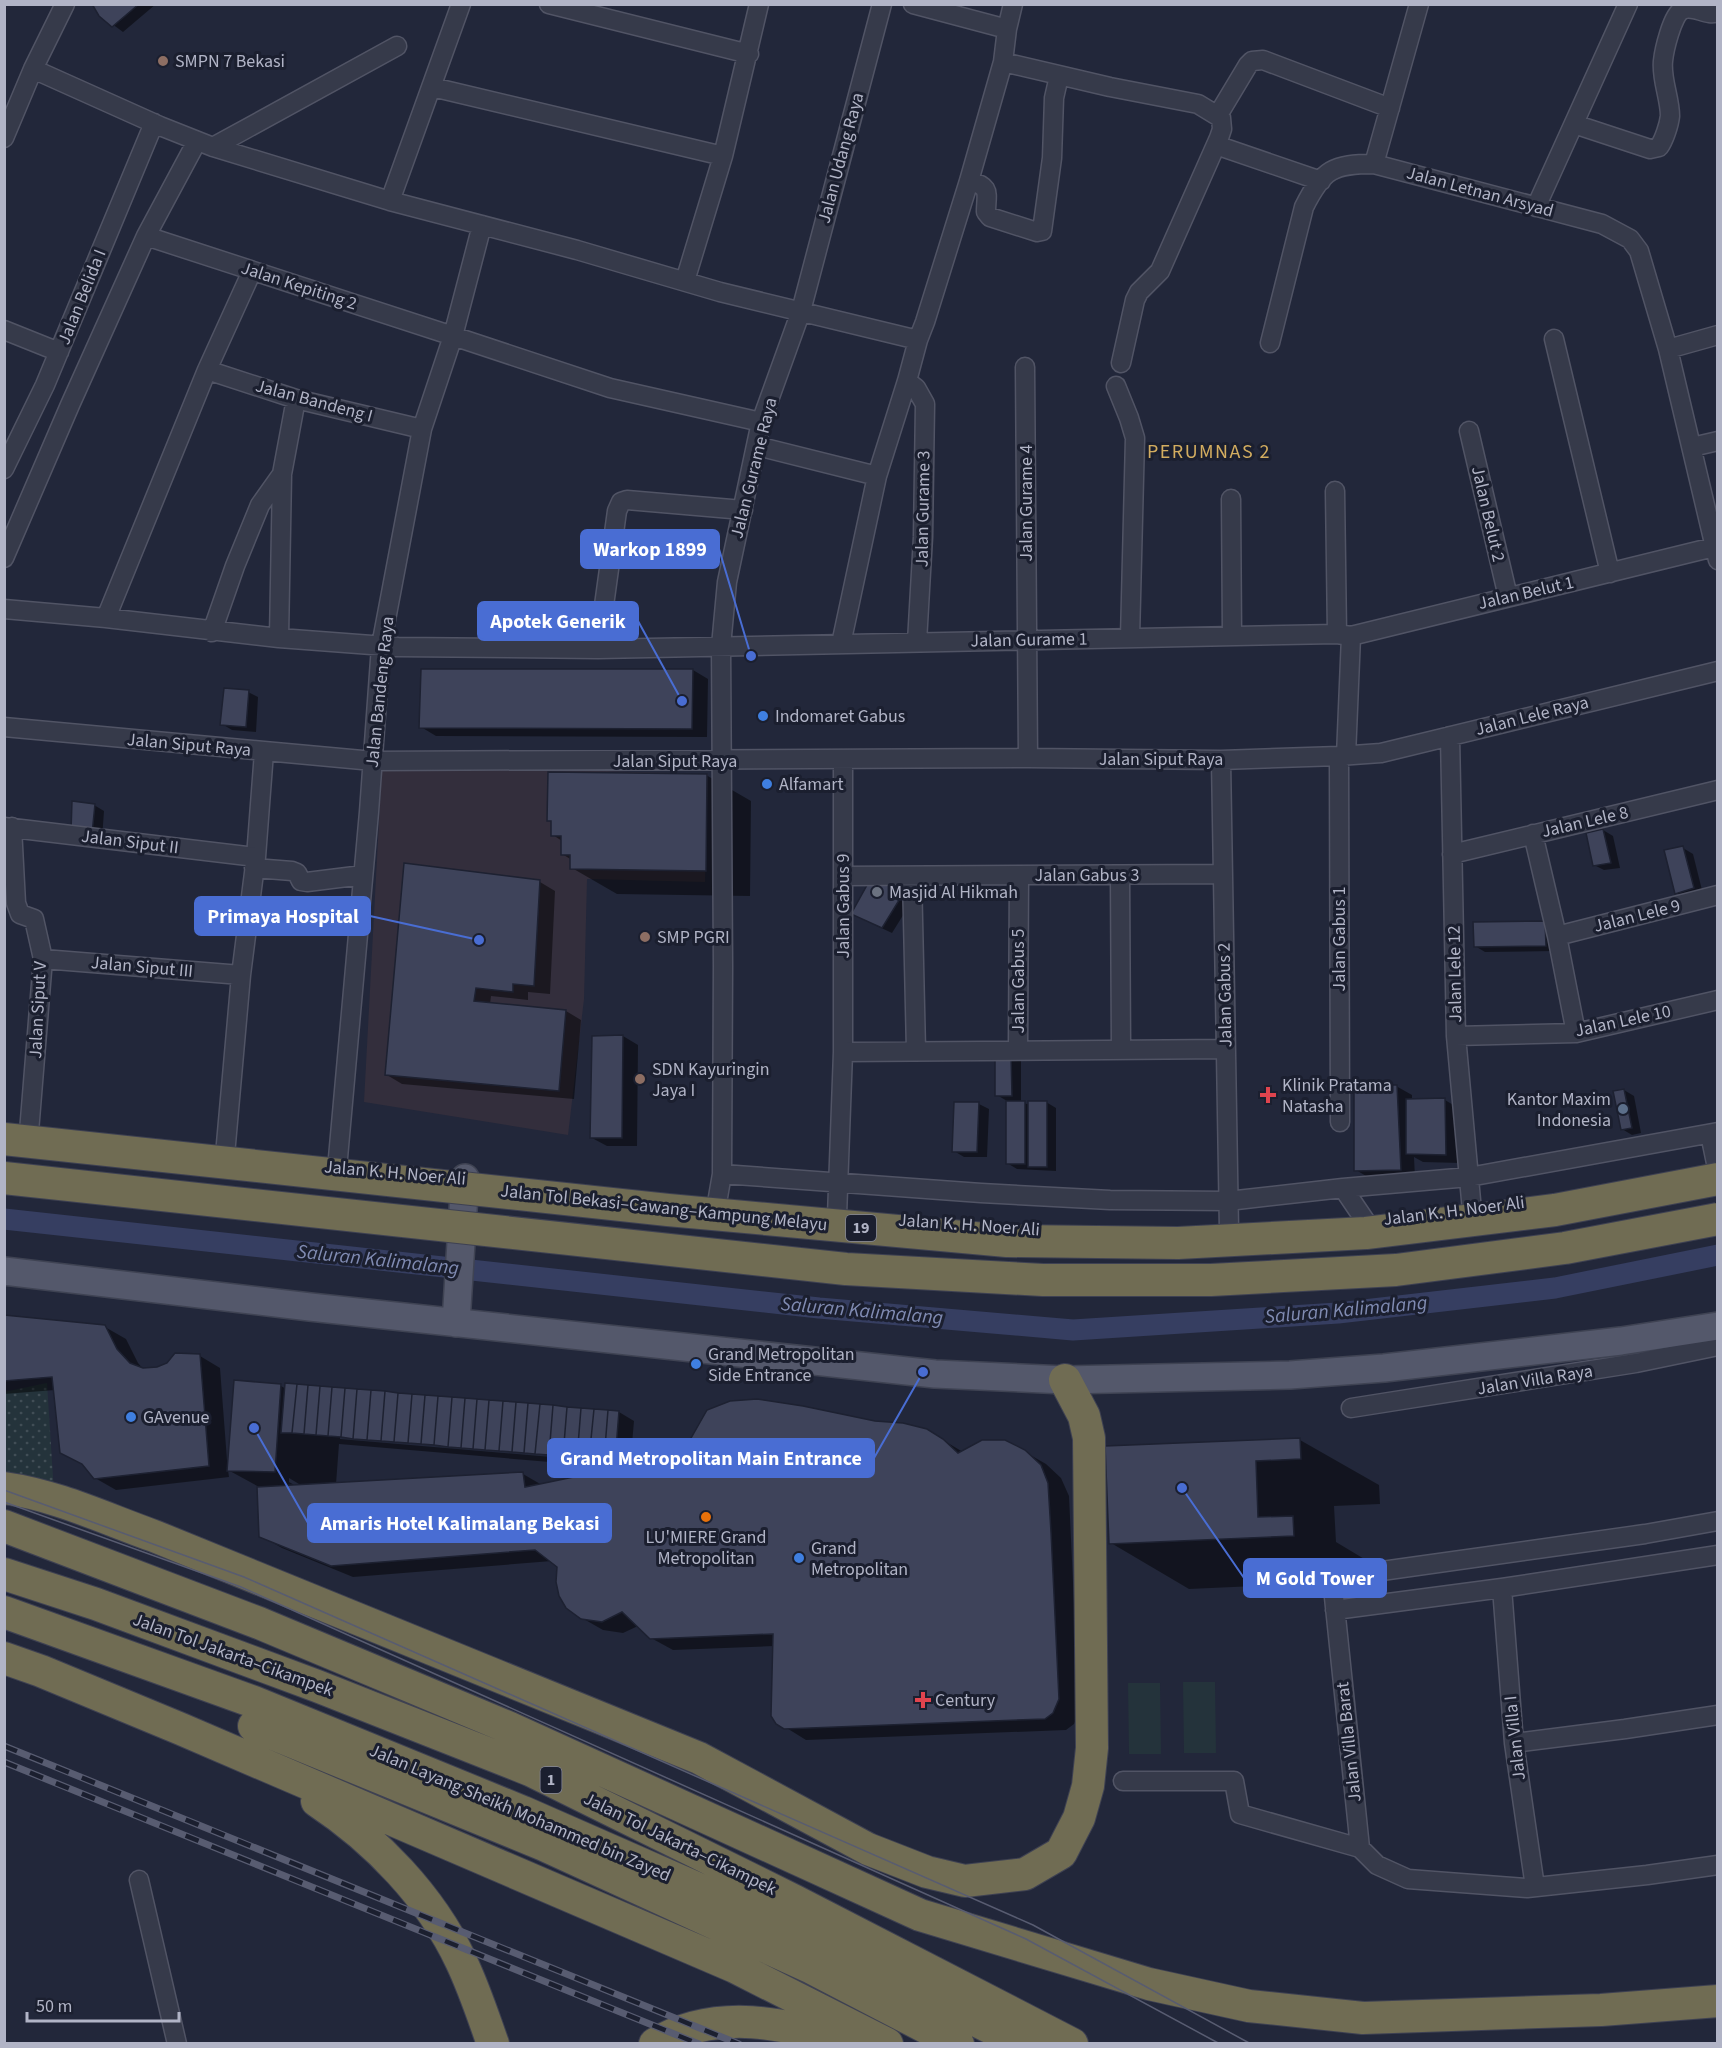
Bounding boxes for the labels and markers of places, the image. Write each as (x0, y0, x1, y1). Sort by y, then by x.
place label: SMPN 7 Bekasi (175, 49, 285, 74)
marker: SMPN 7 Bekasi (156, 54, 170, 68)
callout: Warkop 1899 (581, 530, 719, 568)
callout: Apotek Generik (478, 602, 638, 640)
place label: Indomaret Gabus (775, 704, 905, 729)
marker: Indomaret Gabus (756, 709, 770, 723)
place label: Alfamart (779, 772, 844, 797)
marker: Alfamart (760, 777, 774, 791)
place label: Masjid Al Hikmah (889, 880, 1018, 905)
marker: Masjid Al Hikmah (870, 885, 884, 899)
callout: Primaya Hospital (195, 897, 370, 935)
place label: SMP PGRI (657, 925, 730, 950)
marker: SMP PGRI (638, 930, 652, 944)
place label: SDN Kayuringin Jaya I (652, 1057, 770, 1103)
marker: SDN Kayuringin Jaya I (633, 1072, 647, 1086)
place label: Klinik Pratama Natasha (1282, 1073, 1392, 1119)
marker: Klinik Pratama Natasha (1259, 1086, 1277, 1104)
place label: Kantor Maxim Indonesia (1507, 1087, 1611, 1133)
marker: Kantor Maxim Indonesia (1616, 1102, 1630, 1116)
place label: Grand Metropolitan Side Entrance (708, 1342, 855, 1388)
marker: Grand Metropolitan Side Entrance (689, 1357, 703, 1371)
place label: GAvenue (143, 1405, 210, 1430)
marker: GAvenue (124, 1410, 138, 1424)
callout: Grand Metropolitan Main Entrance (548, 1439, 874, 1477)
callout: Amaris Hotel Kalimalang Bekasi (308, 1504, 611, 1542)
marker: LU'MIERE Grand Metropolitan (699, 1510, 713, 1524)
place label: LU'MIERE Grand Metropolitan (646, 1525, 766, 1571)
place label: Grand Metropolitan (811, 1536, 908, 1582)
marker: Grand Metropolitan (792, 1551, 806, 1565)
callout: M Gold Tower (1244, 1559, 1386, 1597)
place label: Century (935, 1688, 996, 1713)
marker: Century (916, 1693, 930, 1707)

